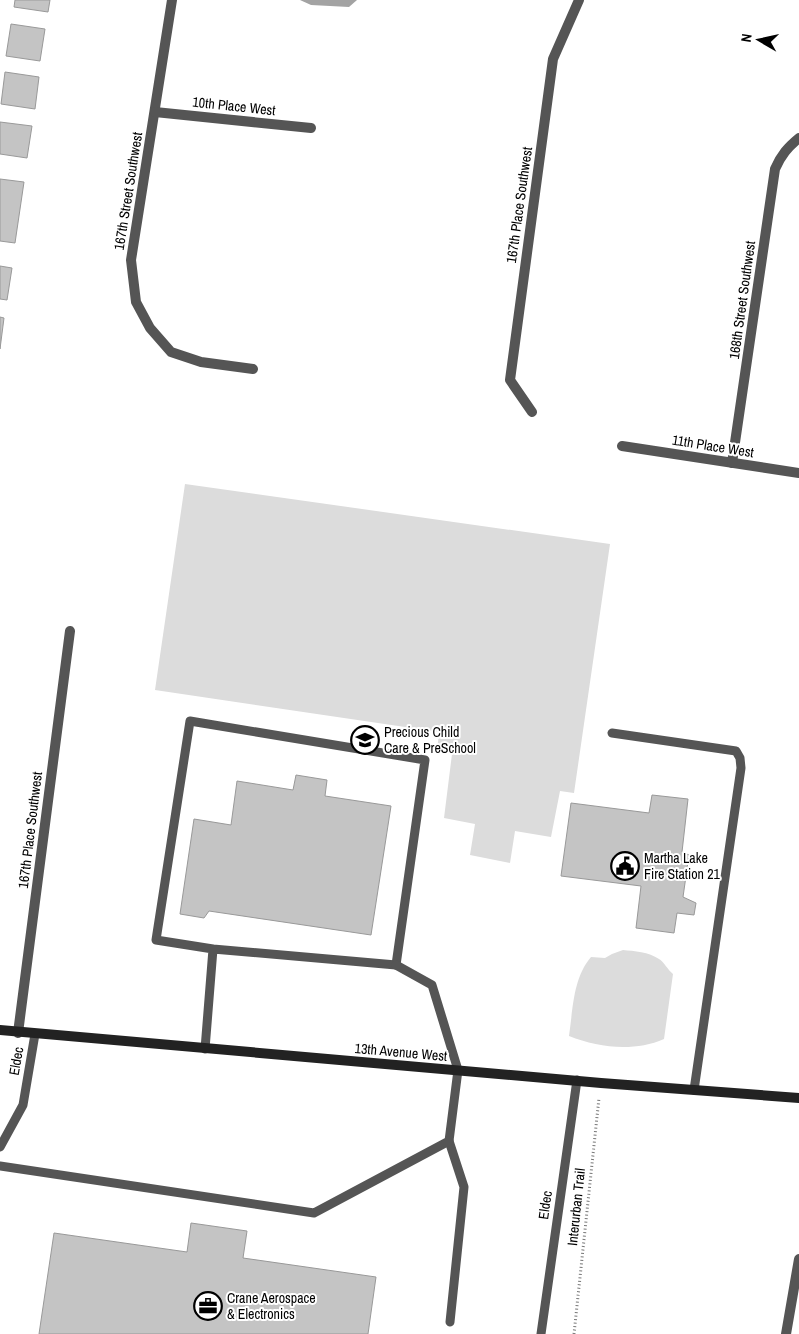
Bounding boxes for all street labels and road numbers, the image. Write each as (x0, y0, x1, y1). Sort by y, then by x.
street label: 10th Place West (192, 93, 276, 119)
street label: 167th Street Southwest (110, 131, 146, 251)
street label: 167th Place Southwest (502, 146, 536, 264)
street label: 168th Street Southwest (725, 240, 759, 360)
street label: 11th Place West (671, 431, 755, 461)
street label: 167th Place Southwest (14, 771, 46, 889)
street label: 13th Avenue West (354, 1039, 448, 1065)
street label: Eldec (5, 1045, 27, 1077)
street label: Interurban Trail (563, 1167, 589, 1247)
street label: Eldec (534, 1189, 556, 1220)

